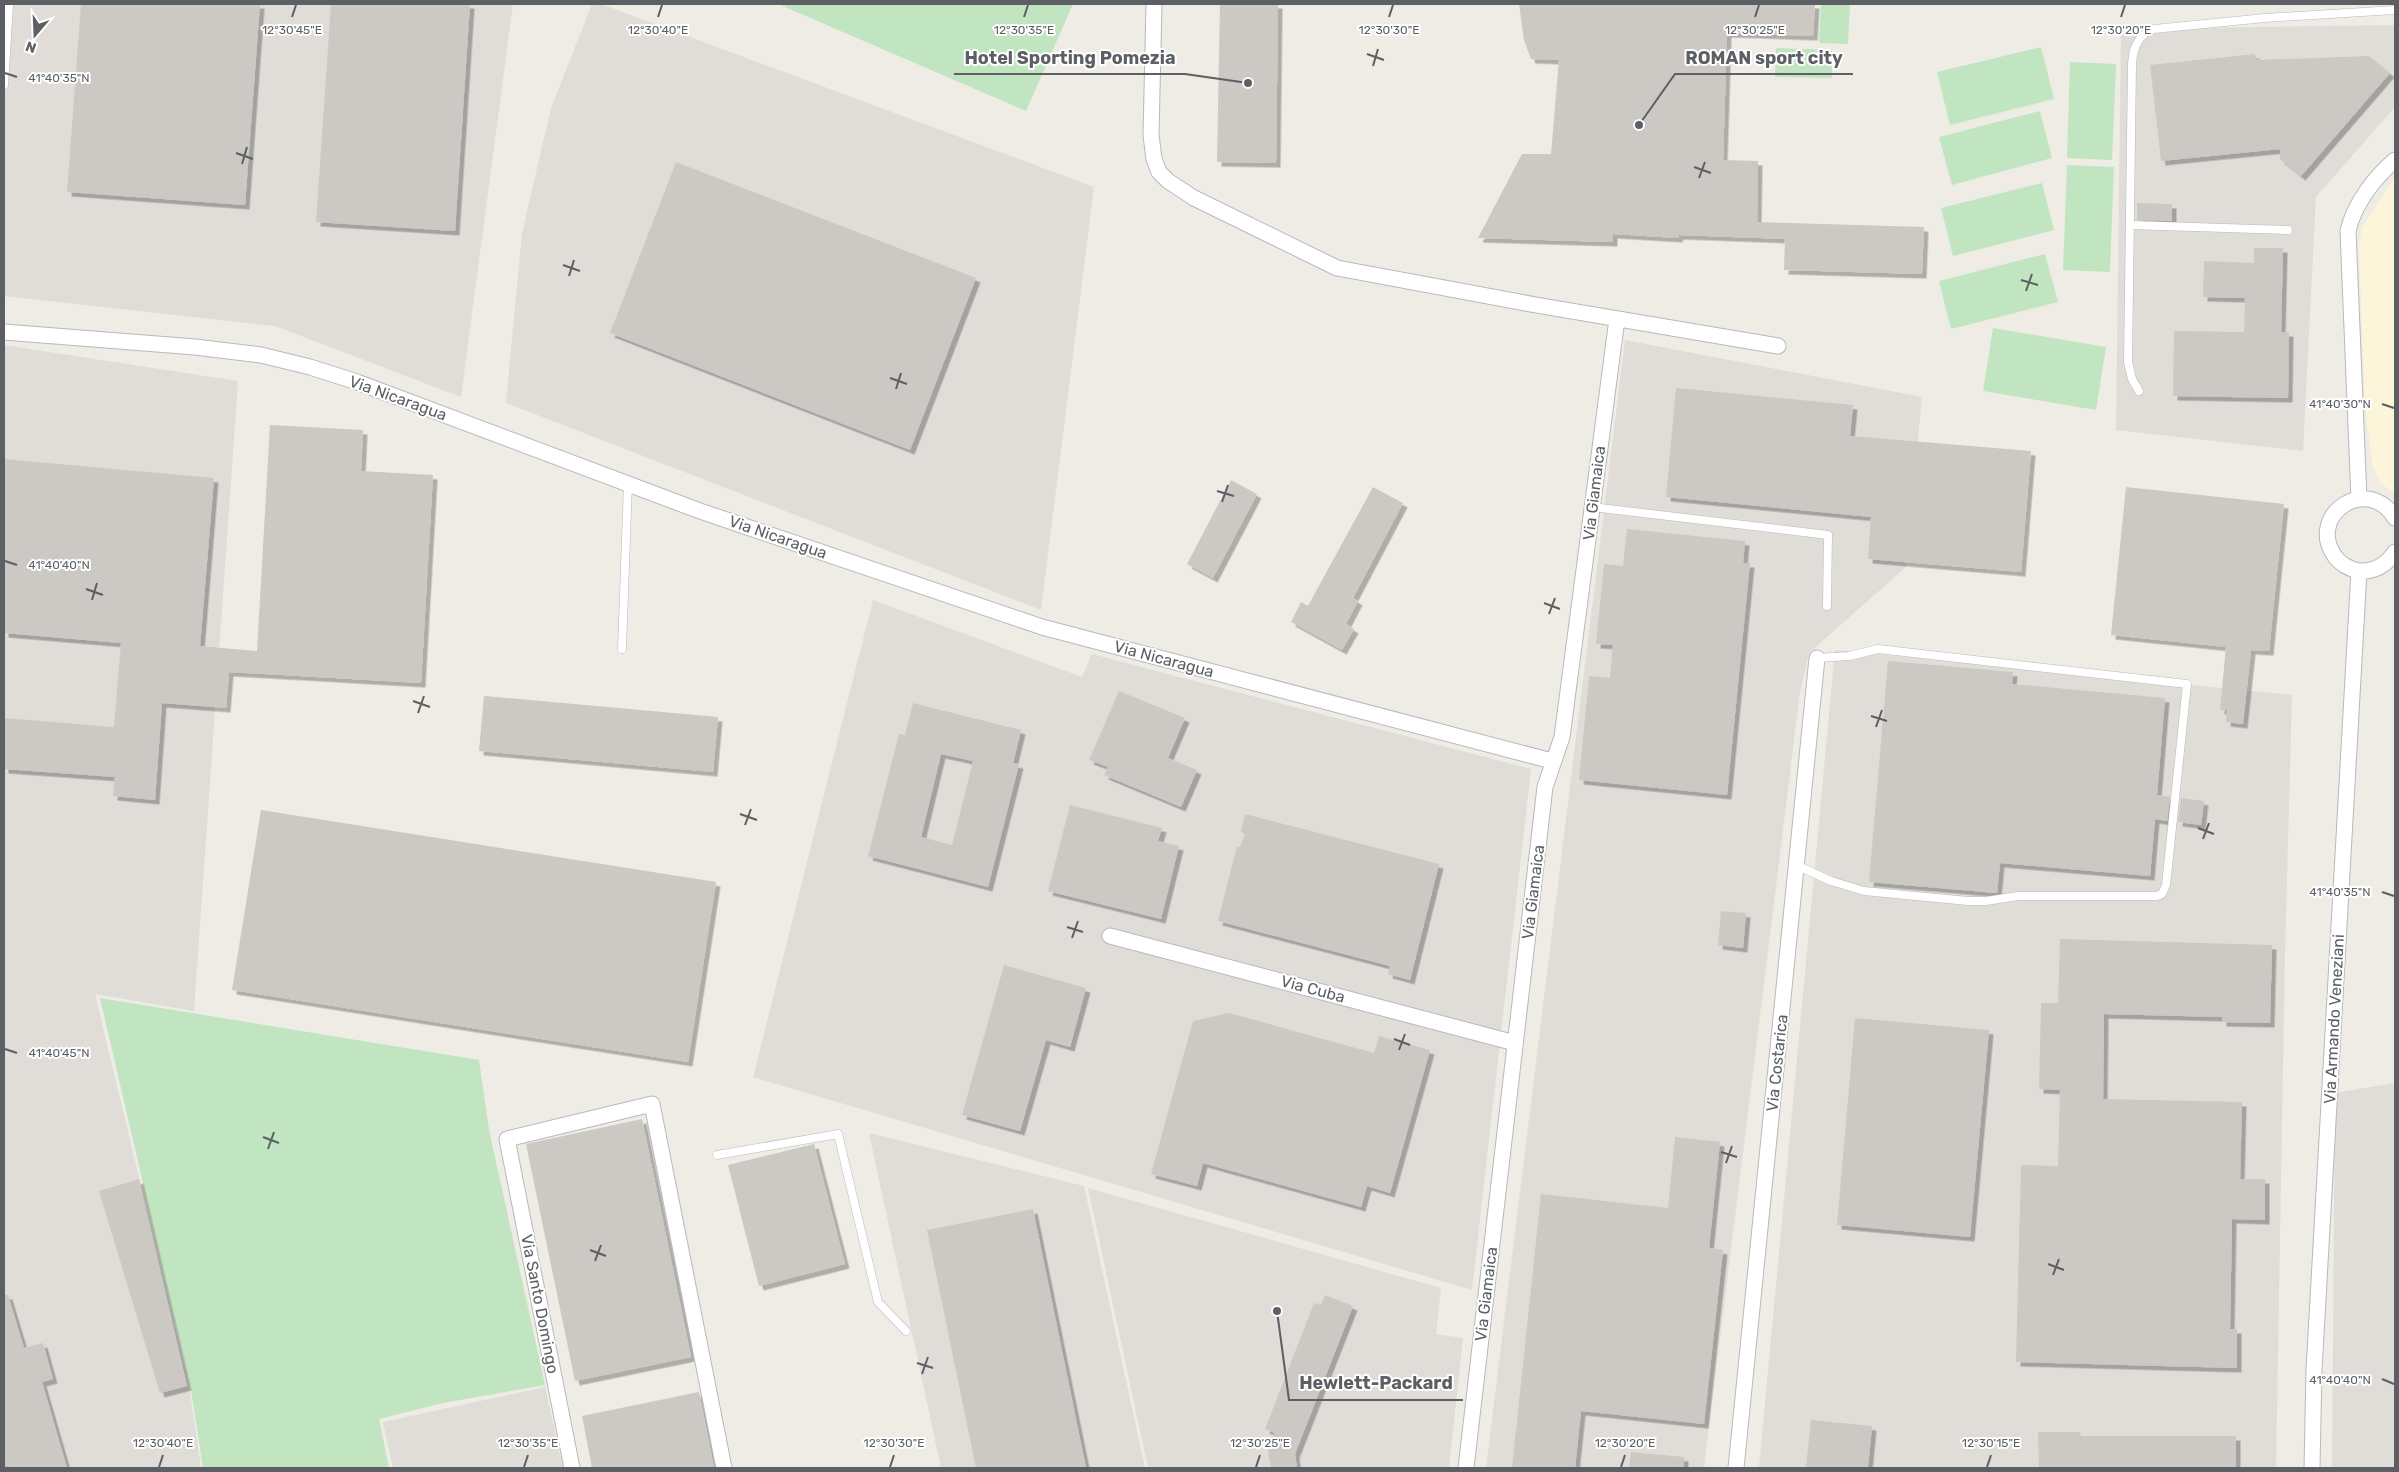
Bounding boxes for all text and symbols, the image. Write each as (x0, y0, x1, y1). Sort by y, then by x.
north arrow (10, 10, 60, 60)
text: 12°30'45"E (262, 23, 322, 37)
text: 12°30'40"E (628, 23, 688, 37)
text: 12°30'35"E (994, 23, 1054, 37)
text: 12°30'30"E (1359, 23, 1419, 37)
text: 12°30'25"E (1725, 23, 1785, 37)
text: 12°30'20"E (2091, 23, 2151, 37)
text: N (23, 37, 38, 56)
callout: Hotel Sporting Pomezia (954, 41, 1185, 74)
callout: ROMAN sport city (1675, 41, 1853, 74)
text: Hotel Sporting Pomezia (964, 47, 1176, 69)
text: ROMAN sport city (1685, 47, 1843, 69)
text: 41°40'35"N (28, 71, 90, 85)
street label: Via Nicaragua (347, 372, 449, 424)
text: 41°40'30"N (2309, 397, 2371, 411)
street label: Via Giamaica (1579, 445, 1609, 541)
street label: Via Nicaragua (726, 511, 830, 563)
text: 41°40'40"N (28, 558, 90, 572)
street label: Via Nicaragua (1112, 637, 1216, 681)
street label: Via Giamaica (1518, 844, 1548, 940)
text: 41°40'35"N (2309, 885, 2371, 899)
street label: Via Armando Veneziani (2320, 934, 2348, 1104)
street label: Via Cuba (1279, 971, 1347, 1007)
street label: Via Costarica (1762, 1013, 1792, 1113)
text: 41°40'45"N (29, 1046, 89, 1060)
street label: Via Santo Domingo (517, 1233, 563, 1375)
street label: Via Giamaica (1471, 1246, 1501, 1342)
callout: Hewlett-Packard (1289, 1367, 1463, 1400)
text: Hewlett-Packard (1299, 1372, 1453, 1394)
text: 41°40'40"N (2309, 1373, 2371, 1387)
text: 12°30'40"E (133, 1436, 193, 1450)
text: 12°30'35"E (498, 1436, 558, 1450)
text: 12°30'30"E (864, 1436, 924, 1450)
text: 12°30'25"E (1230, 1436, 1290, 1450)
text: 12°30'20"E (1595, 1436, 1655, 1450)
text: 12°30'15"E (1962, 1436, 2020, 1450)

